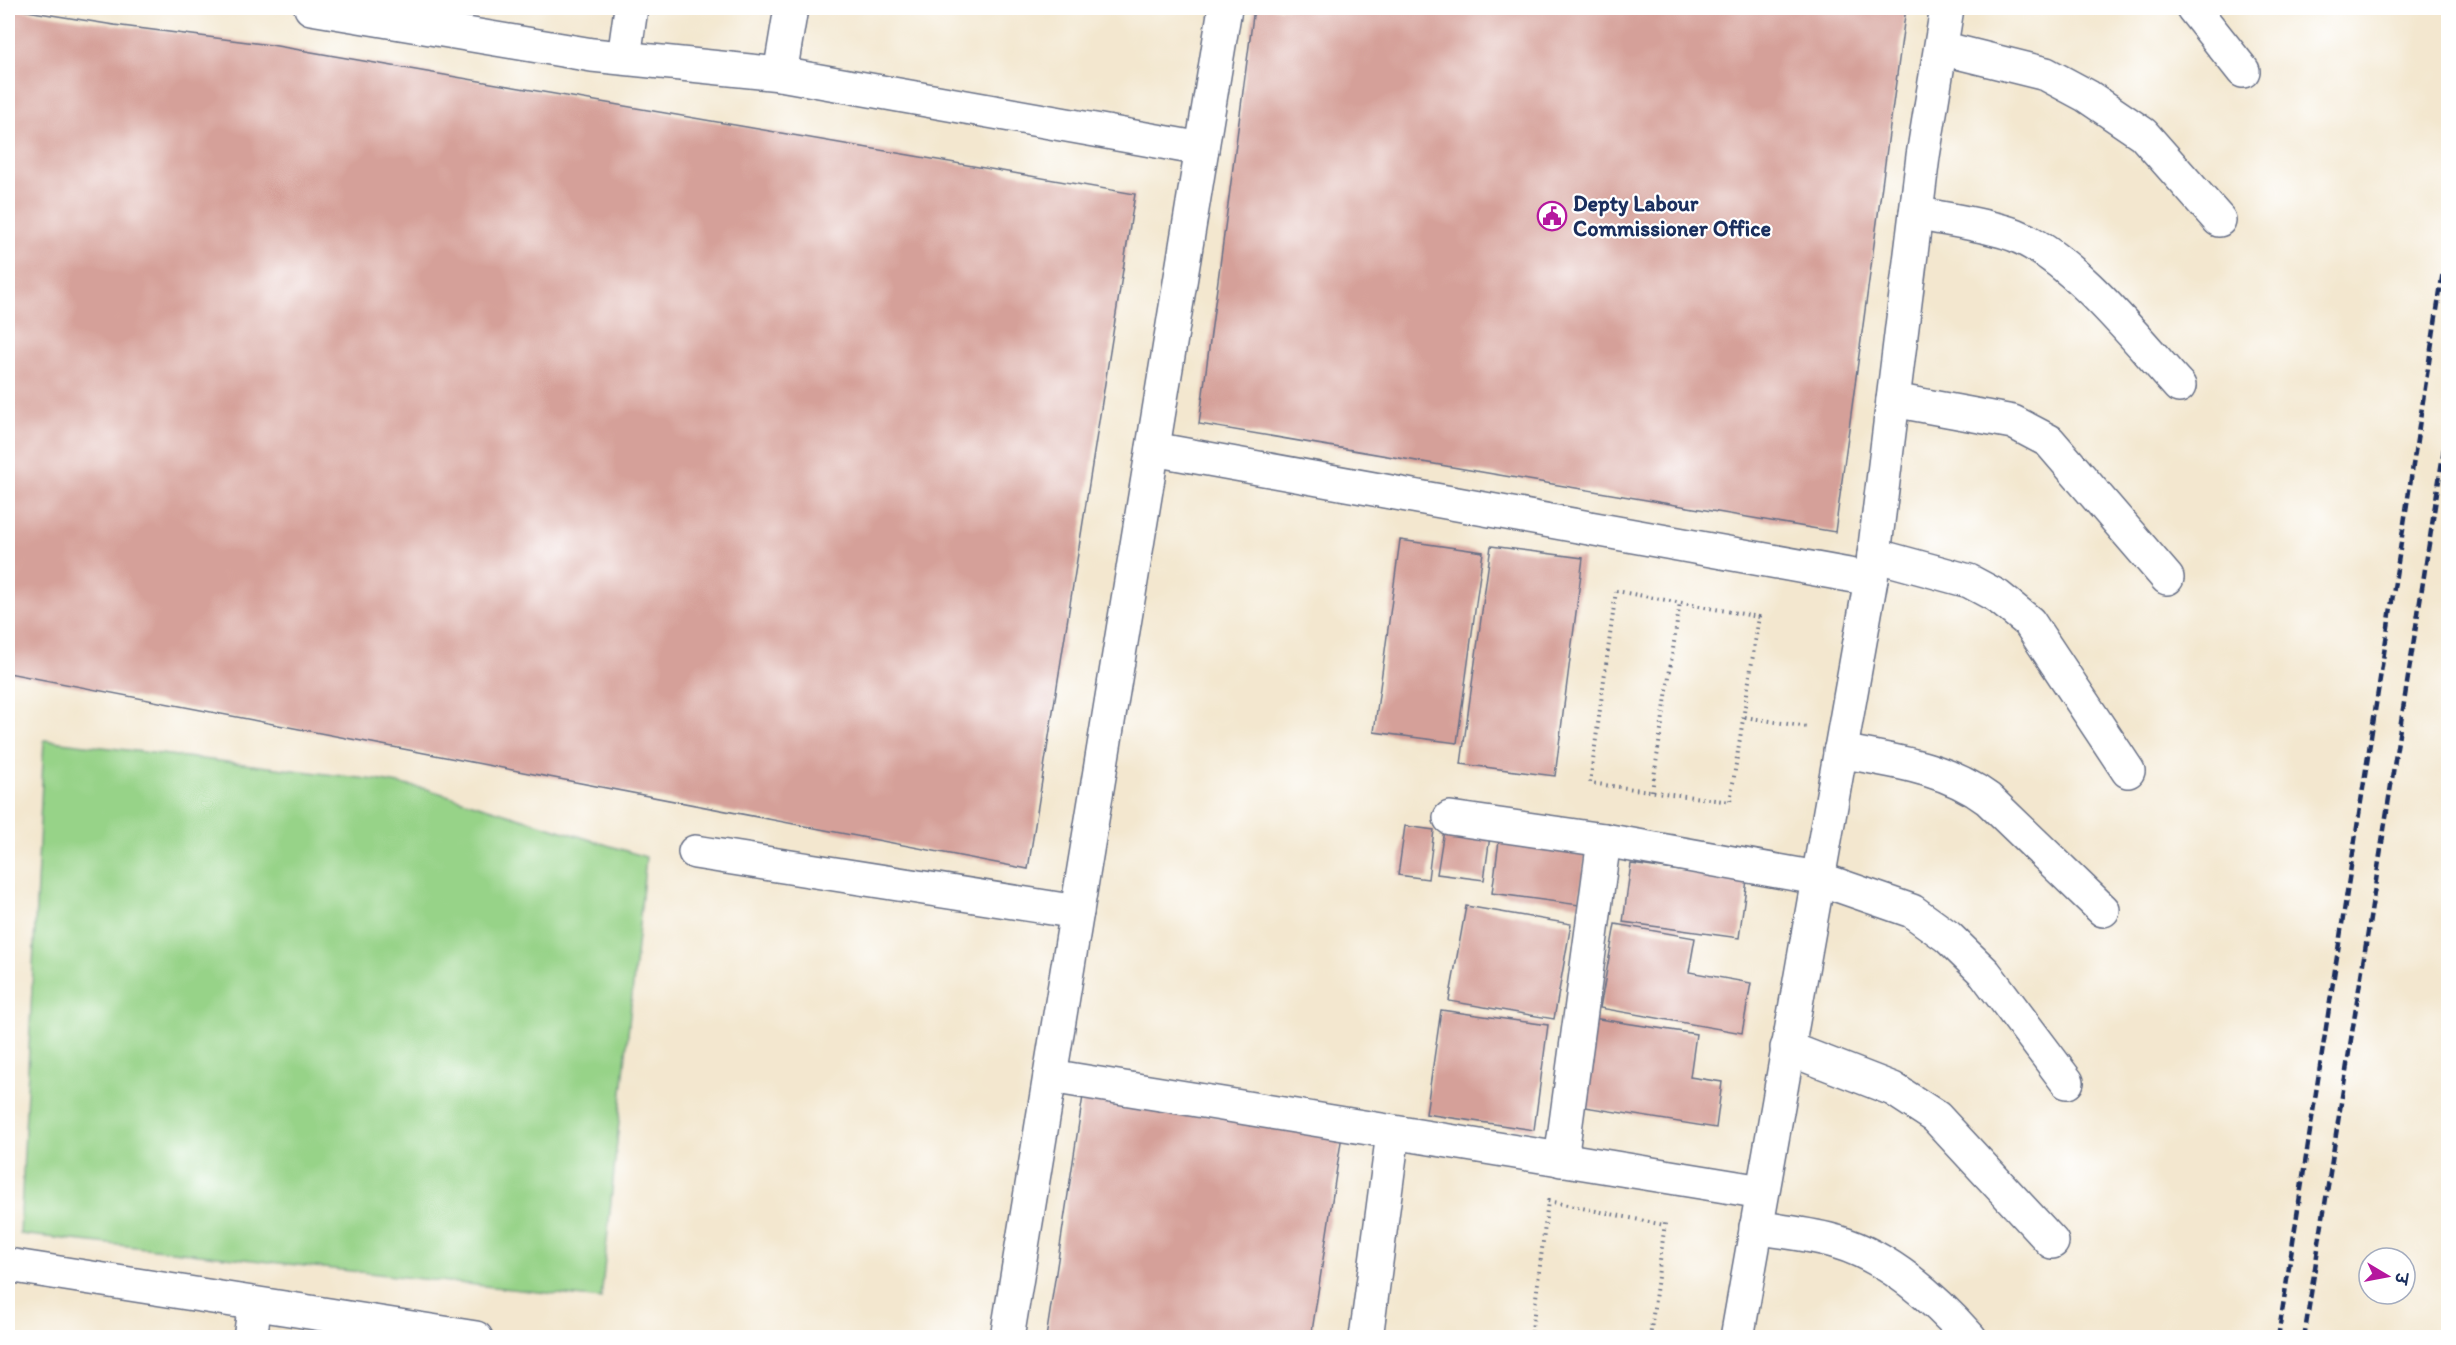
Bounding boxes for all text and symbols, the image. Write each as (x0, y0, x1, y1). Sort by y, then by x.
place label: Depty Labour Commissioner Office (1573, 190, 1772, 242)
public building icon: Depty Labour Commissioner Office (1536, 200, 1568, 232)
north arrow (2357, 1246, 2417, 1306)
text: उ (2391, 1270, 2412, 1287)

